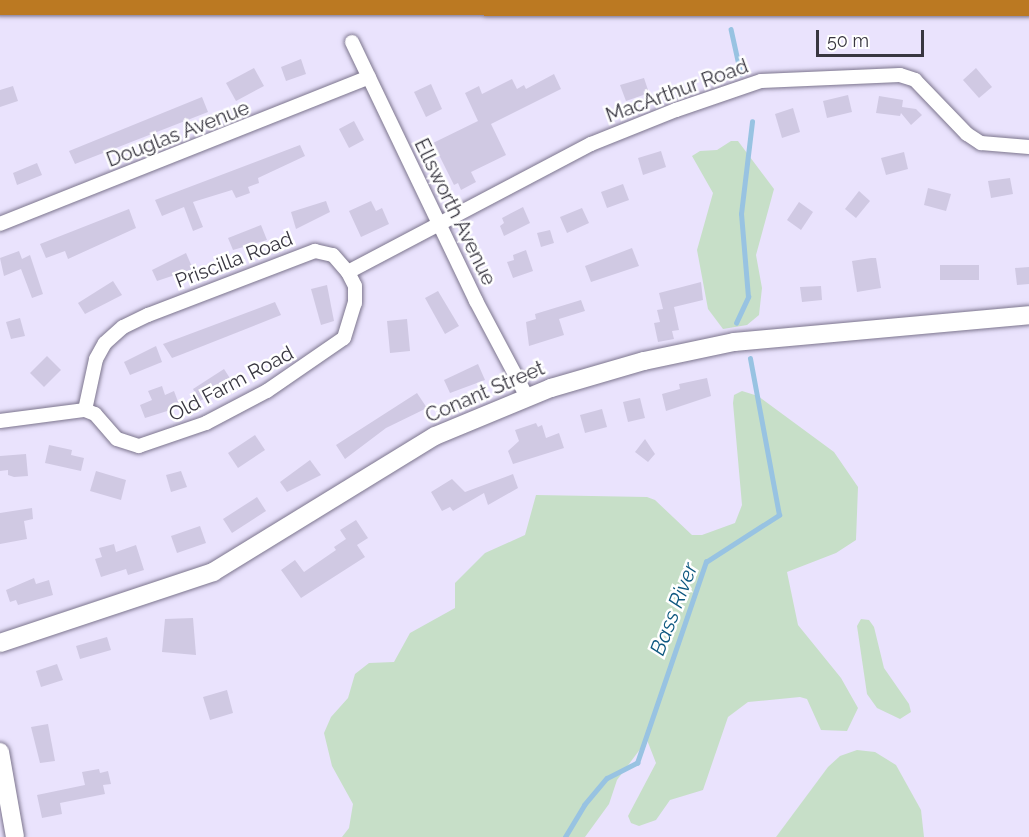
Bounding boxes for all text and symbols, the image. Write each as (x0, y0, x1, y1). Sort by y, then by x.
scale bar (819, 18, 927, 56)
text: 50 m (827, 30, 869, 51)
street label: MacArthur Road (602, 54, 752, 128)
street label: Douglas Avenue (103, 96, 253, 172)
street label: Ellsworth Avenue (409, 134, 501, 290)
street label: Priscilla Road (172, 227, 296, 293)
street label: Old Farm Road (165, 341, 297, 427)
street label: Conant Street (422, 356, 548, 428)
water label: Bass River (645, 559, 703, 659)

